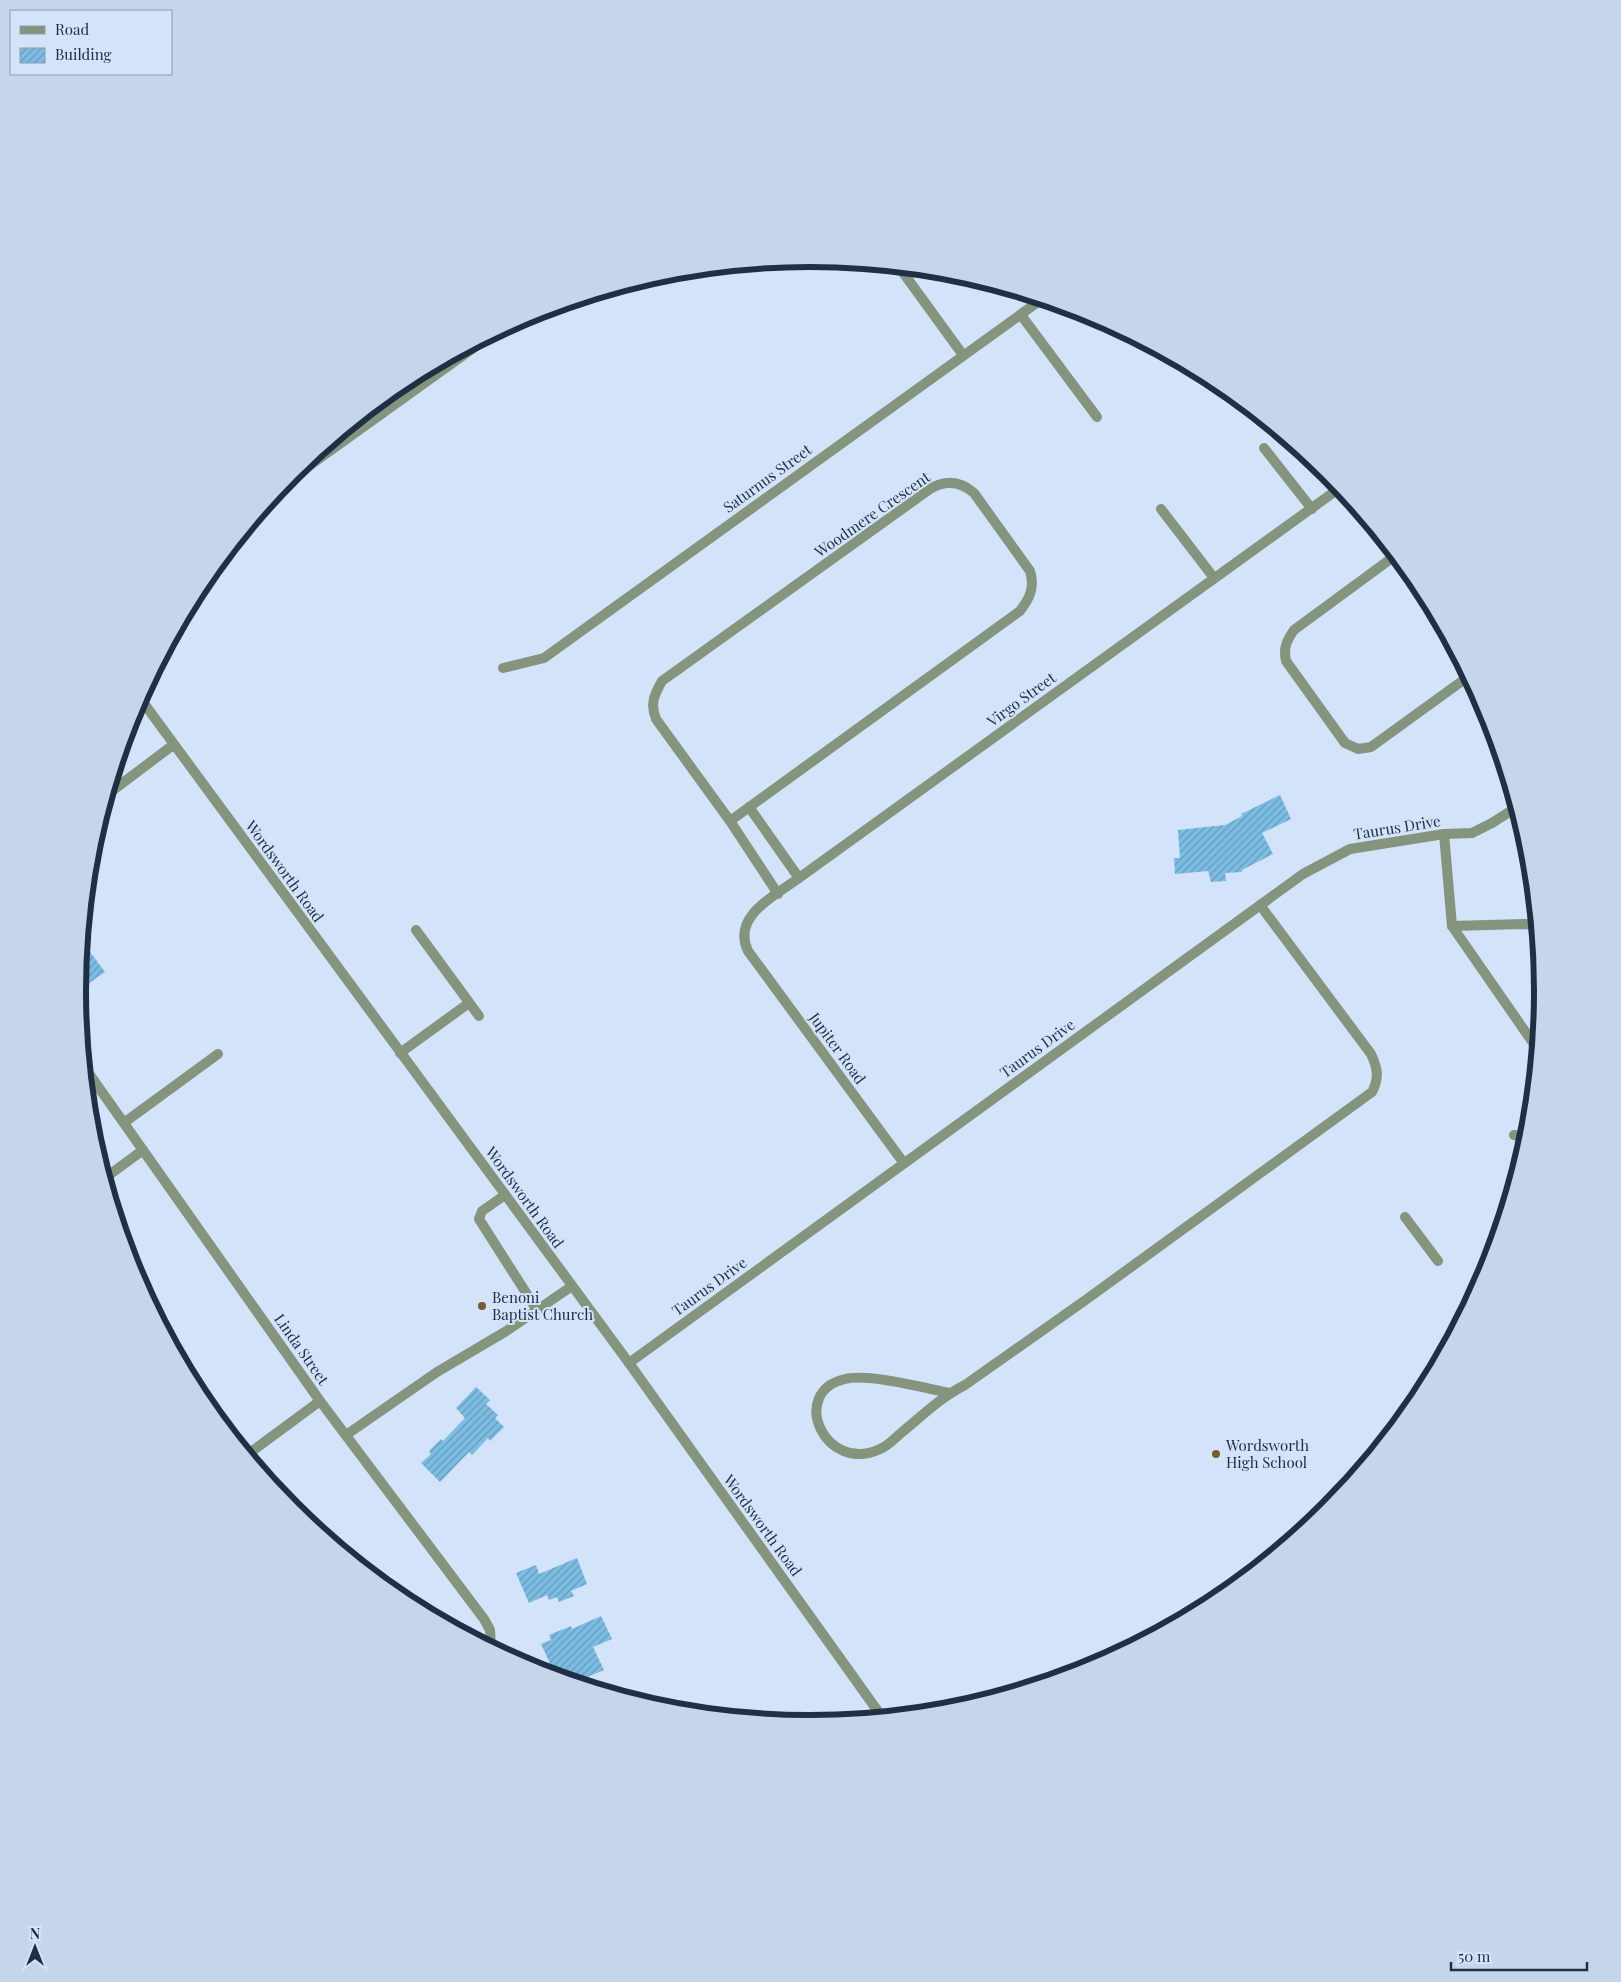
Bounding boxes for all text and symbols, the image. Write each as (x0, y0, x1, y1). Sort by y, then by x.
legend (10, 10, 172, 75)
text: Road (55, 19, 89, 39)
text: Building (55, 44, 112, 64)
street label: Saturnus Street (719, 439, 816, 517)
street label: Woodmere Crescent (810, 466, 934, 562)
street label: Virgo Street (982, 667, 1060, 731)
street label: Taurus Drive (1352, 810, 1442, 844)
street label: Wordsworth Road (241, 815, 329, 926)
street label: Jupiter Road (805, 1007, 871, 1088)
street label: Taurus Drive (996, 1014, 1078, 1082)
street label: Wordsworth Road (481, 1141, 569, 1252)
street label: Taurus Drive (668, 1252, 750, 1320)
place label: Benoni Baptist Church (492, 1287, 593, 1324)
marker: Benoni Baptist Church (476, 1300, 488, 1312)
street label: Linda Street (270, 1310, 334, 1389)
place label: Wordsworth High School (1225, 1435, 1309, 1472)
marker: Wordsworth High School (1210, 1448, 1222, 1460)
street label: Wordsworth Road (719, 1469, 807, 1580)
north arrow (10, 1922, 60, 1972)
text: N (30, 1924, 40, 1943)
scale bar (1451, 1940, 1587, 1972)
text: 50 m (1458, 1946, 1491, 1966)

